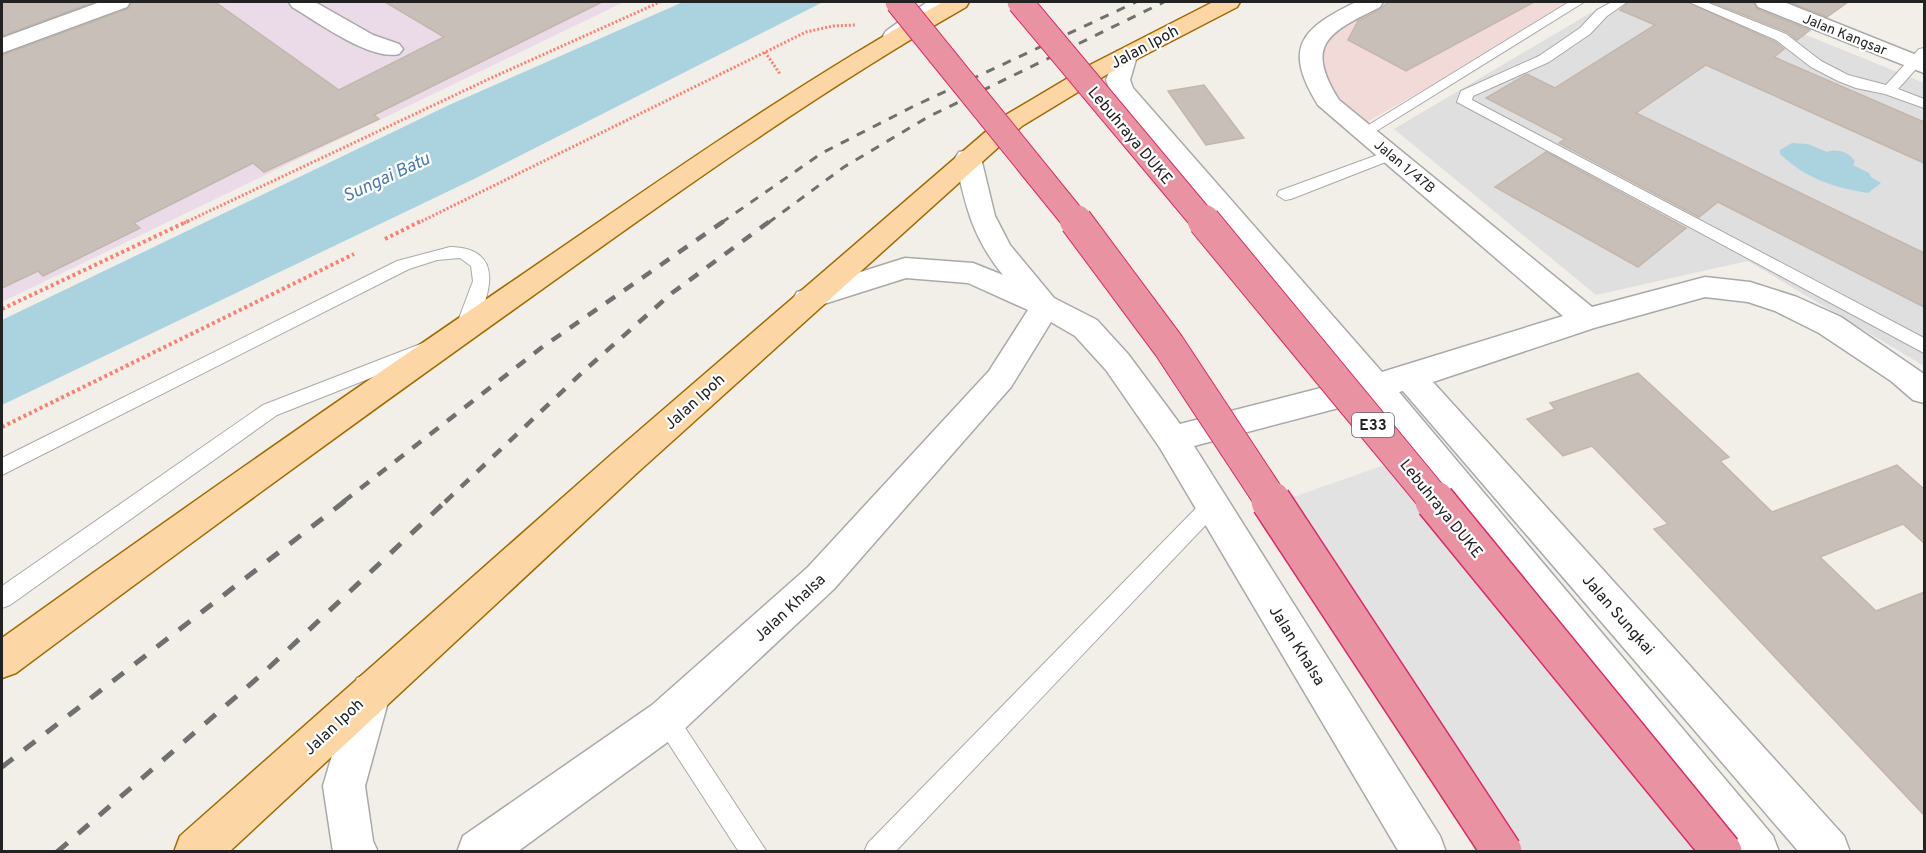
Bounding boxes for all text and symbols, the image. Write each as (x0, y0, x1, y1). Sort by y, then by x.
street label: Jalan Kangsar (1800, 11, 1890, 60)
street label: Jalan Ipoh (1107, 21, 1183, 74)
street label: Lebuhraya DUKE (1083, 83, 1176, 189)
street label: Jalan 1/47B (1370, 137, 1438, 198)
water label: Sungai Batu (339, 148, 434, 209)
street label: Jalan Ipoh (661, 370, 730, 435)
road number: E33 (1352, 413, 1394, 437)
street label: Lebuhraya DUKE (1394, 456, 1486, 563)
street label: Jalan Khalsa (750, 570, 830, 647)
street label: Jalan Sungkai (1577, 571, 1658, 660)
street label: Jalan Khalsa (1264, 602, 1329, 690)
street label: Jalan Ipoh (300, 695, 368, 760)

